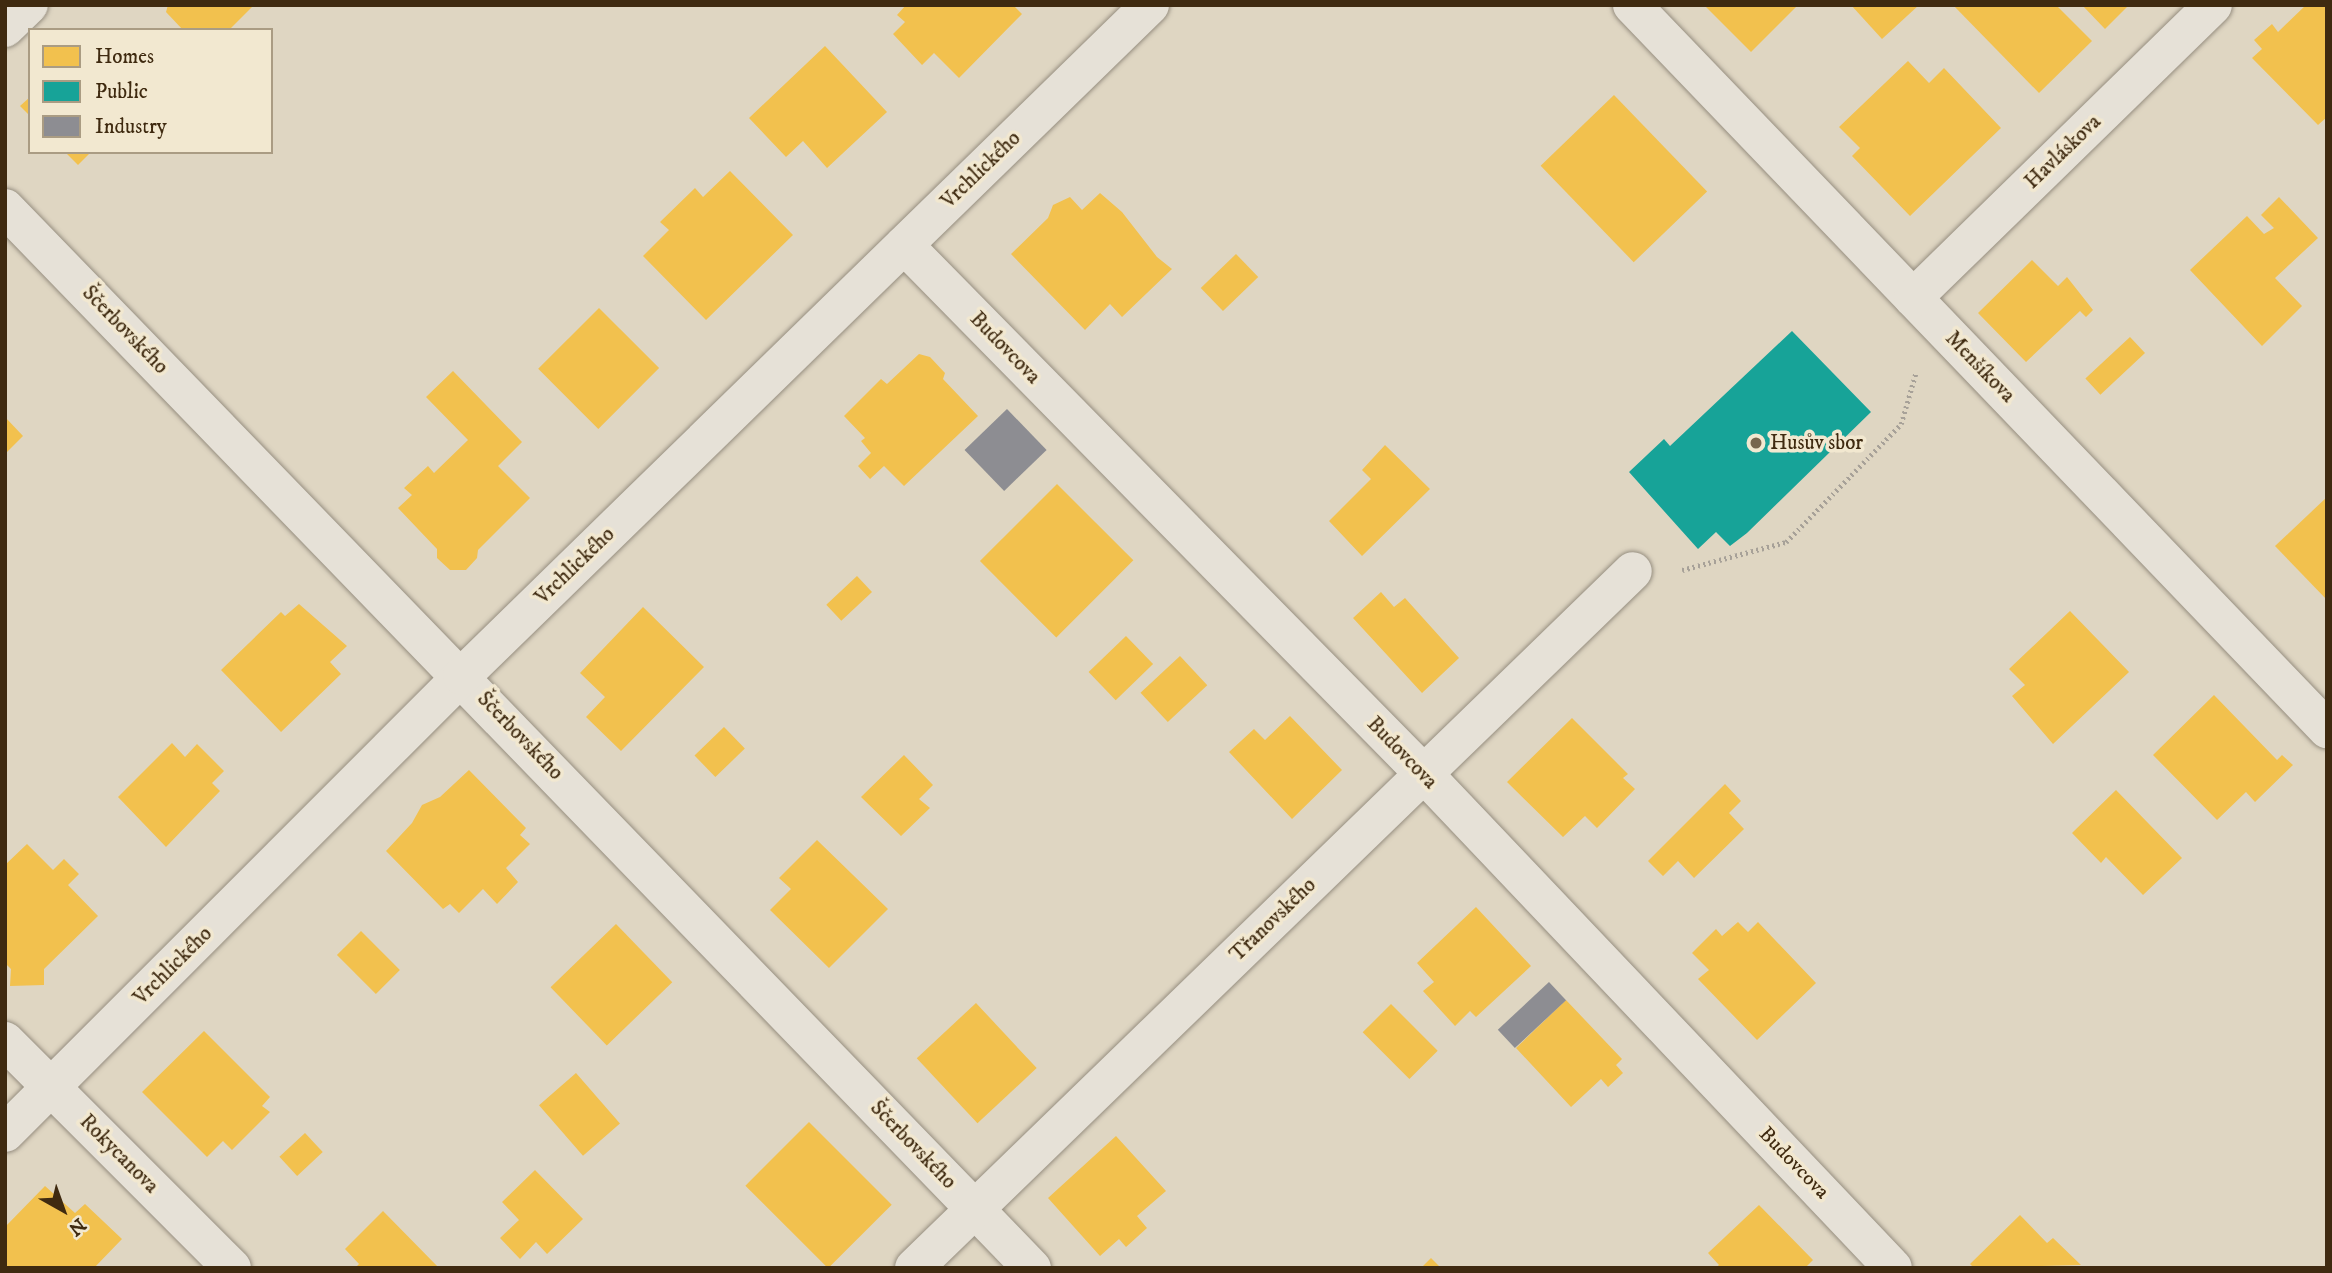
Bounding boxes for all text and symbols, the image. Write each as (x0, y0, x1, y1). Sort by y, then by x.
legend (28, 28, 273, 154)
text: Homes (95, 44, 154, 70)
text: Public (95, 79, 148, 105)
street label: Havláskova (2020, 110, 2106, 194)
text: Industry (95, 114, 167, 140)
street label: Vrchlického (936, 126, 1026, 214)
street label: Ščerbovského (77, 281, 173, 379)
street label: Budovcova (964, 307, 1046, 389)
street label: Menšíkova (1940, 326, 2020, 408)
place label: Husův sbor (1770, 430, 1863, 456)
marker: Husův sbor (1748, 435, 1764, 451)
street label: Vrchlického (530, 522, 620, 610)
street label: Ščerbovského (472, 687, 568, 785)
street label: Budovcova (1361, 712, 1443, 794)
street label: Třanovského (1225, 873, 1321, 967)
street label: Vrchlického (128, 921, 218, 1011)
street label: Ščerbovského (865, 1096, 961, 1194)
street label: Rokycanova (74, 1109, 164, 1199)
street label: Budovcova (1753, 1122, 1835, 1204)
north arrow (28, 1175, 98, 1245)
text: N (63, 1213, 90, 1240)

